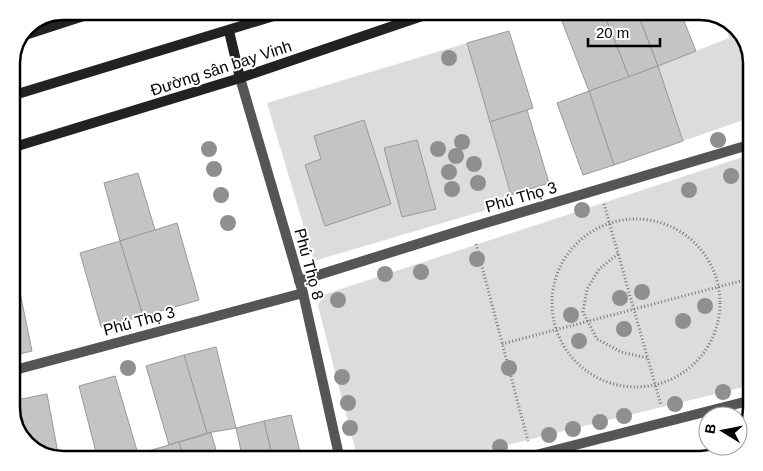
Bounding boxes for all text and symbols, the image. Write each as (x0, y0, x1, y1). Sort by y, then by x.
scale bar (588, 15, 660, 47)
text: 20 m (596, 24, 629, 41)
street label: Đường sân bay Vinh (148, 37, 294, 99)
street label: Phú Thọ 3 (483, 179, 559, 215)
street label: Phú Thọ 8 (291, 226, 327, 302)
street label: Phú Thọ 3 (101, 303, 177, 339)
north arrow (698, 406, 748, 456)
text: B (701, 422, 719, 435)

